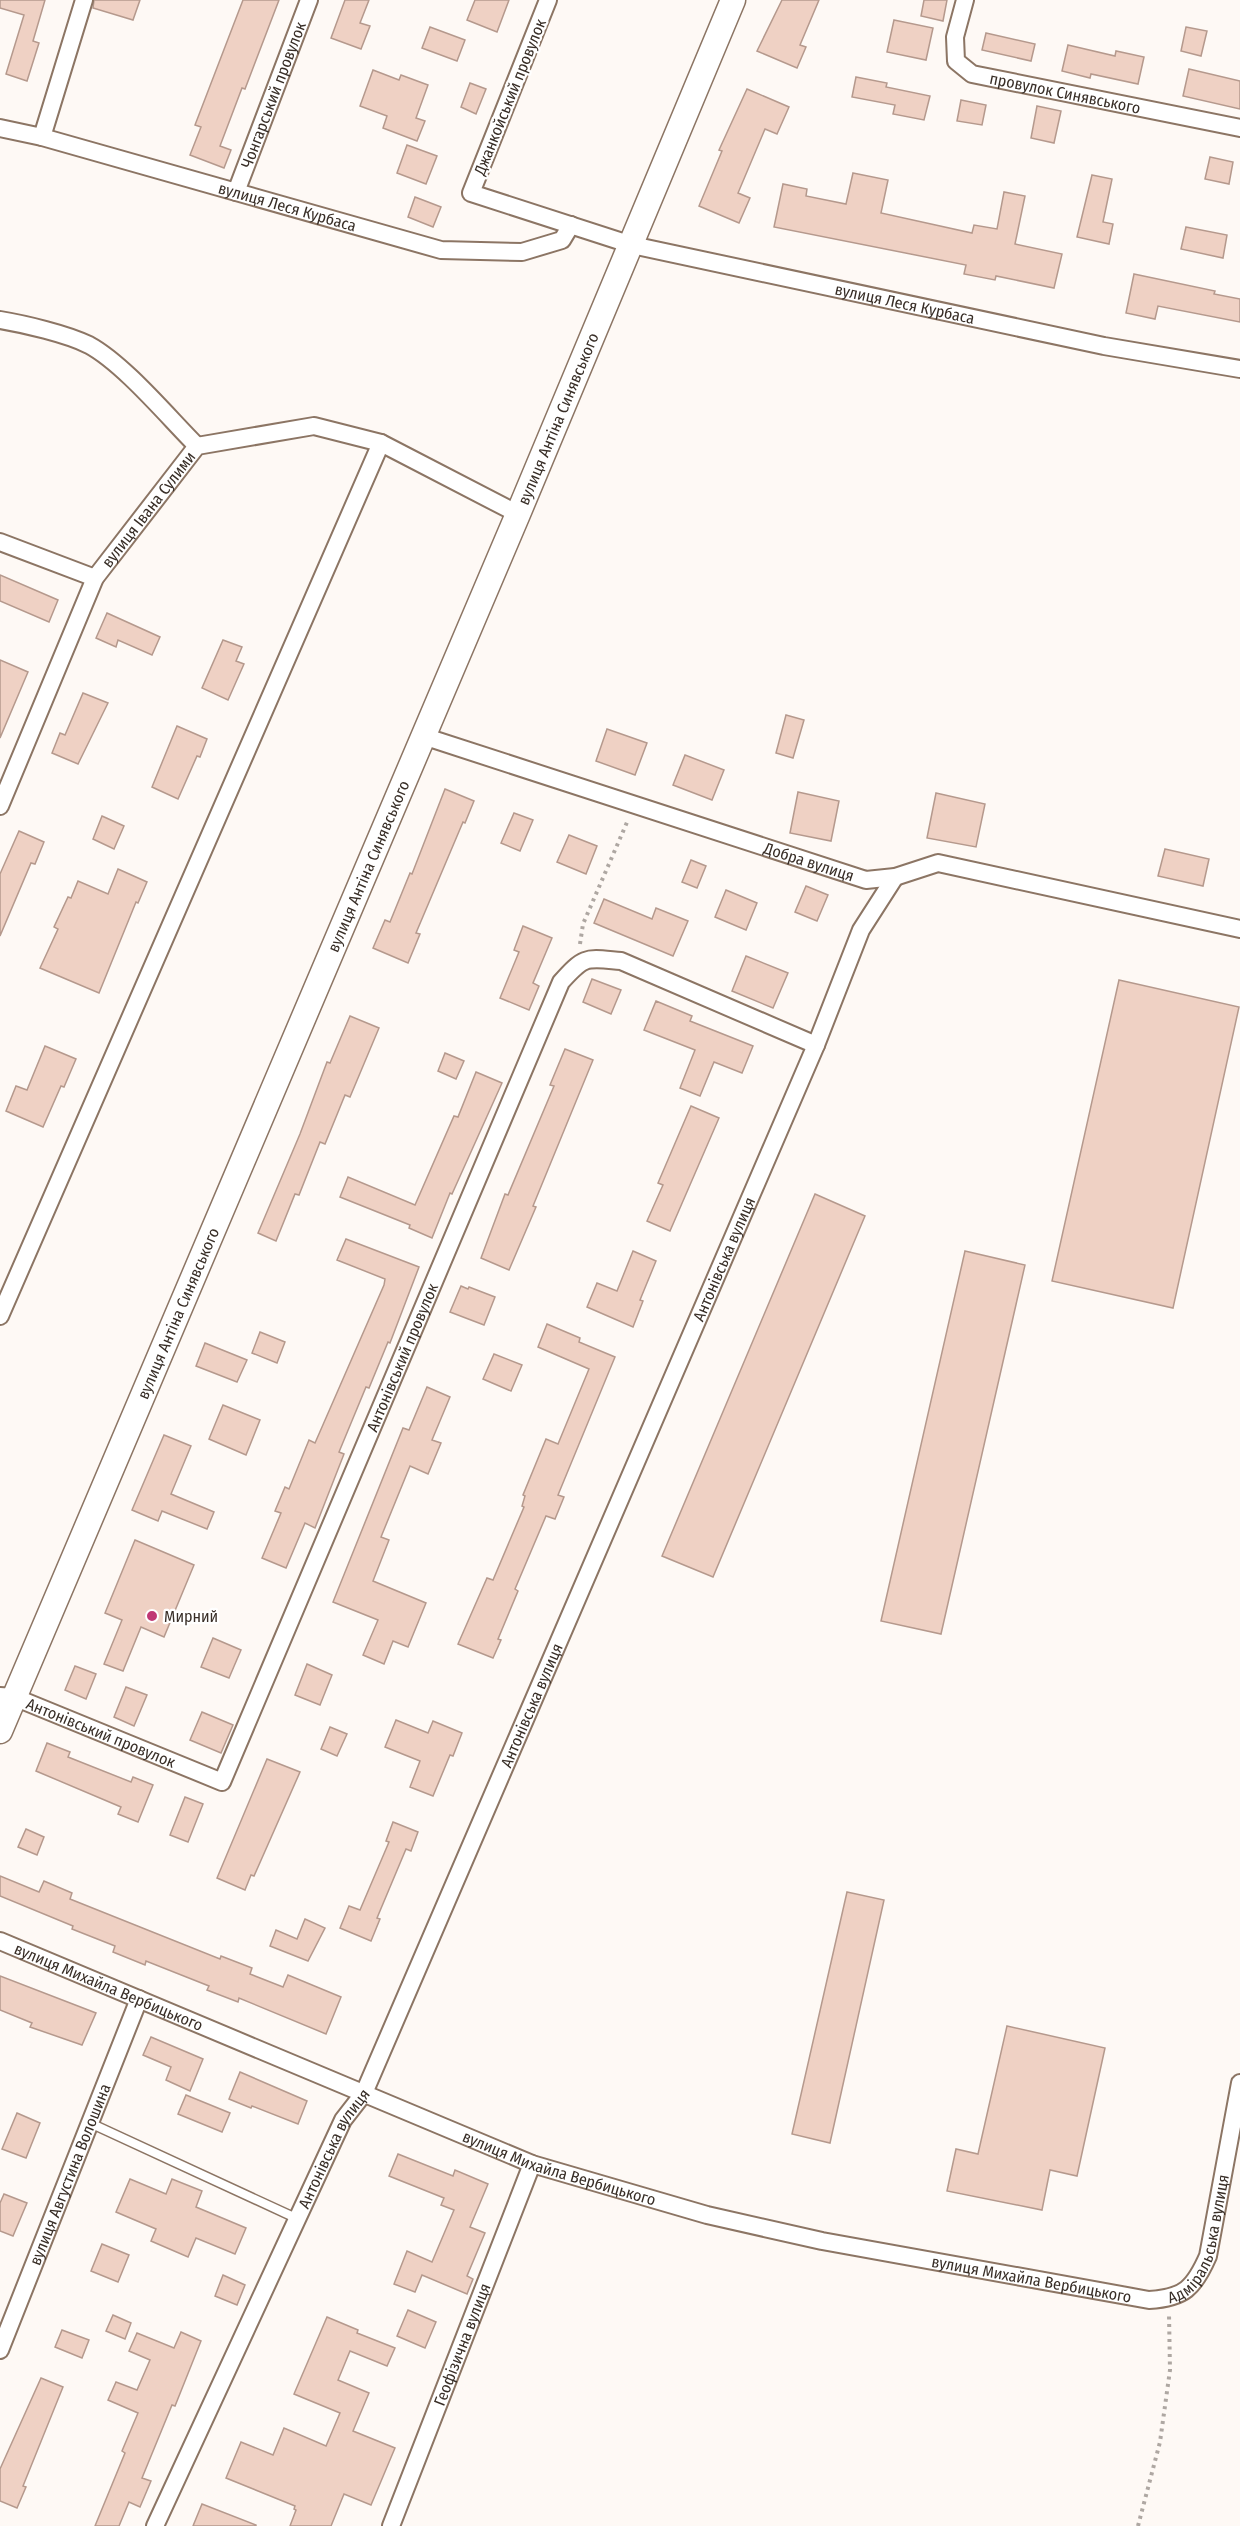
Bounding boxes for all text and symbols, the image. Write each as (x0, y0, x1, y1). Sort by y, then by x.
street label: Джанкойський провулок (470, 16, 550, 179)
street label: Чонгарський провулок (237, 19, 310, 171)
street label: провулок Синявського (988, 68, 1142, 117)
street label: вулиця Леся Курбаса (216, 178, 359, 235)
street label: вулиця Леся Курбаса (833, 279, 977, 328)
street label: вулиця Антіна Синявського (513, 330, 602, 508)
street label: вулиця Івана Сулими (97, 447, 199, 571)
street label: вулиця Антіна Синявського (323, 777, 413, 955)
street label: Добра вулиця (761, 838, 857, 885)
street label: Антонівська вулиця (689, 1194, 759, 1324)
street label: вулиця Антіна Синявського (133, 1225, 223, 1402)
street label: Антонівський провулок (362, 1280, 442, 1434)
place label: Мирний (164, 1607, 218, 1626)
marker: Мирний (145, 1609, 159, 1623)
street label: Антонівська вулиця (496, 1640, 566, 1770)
street label: Антонівський провулок (24, 1694, 179, 1772)
street label: вулиця Михайла Вербицького (12, 1939, 206, 2035)
street label: вулиця Августина Волошина (25, 2081, 114, 2268)
street label: Антонівська вулиця (294, 2085, 373, 2211)
street label: вулиця Михайла Вербицького (460, 2127, 658, 2209)
street label: Адміральська вулиця (1165, 2173, 1232, 2307)
street label: вулиця Михайла Вербицького (930, 2251, 1133, 2306)
street label: Геофізична вулиця (429, 2280, 494, 2408)

